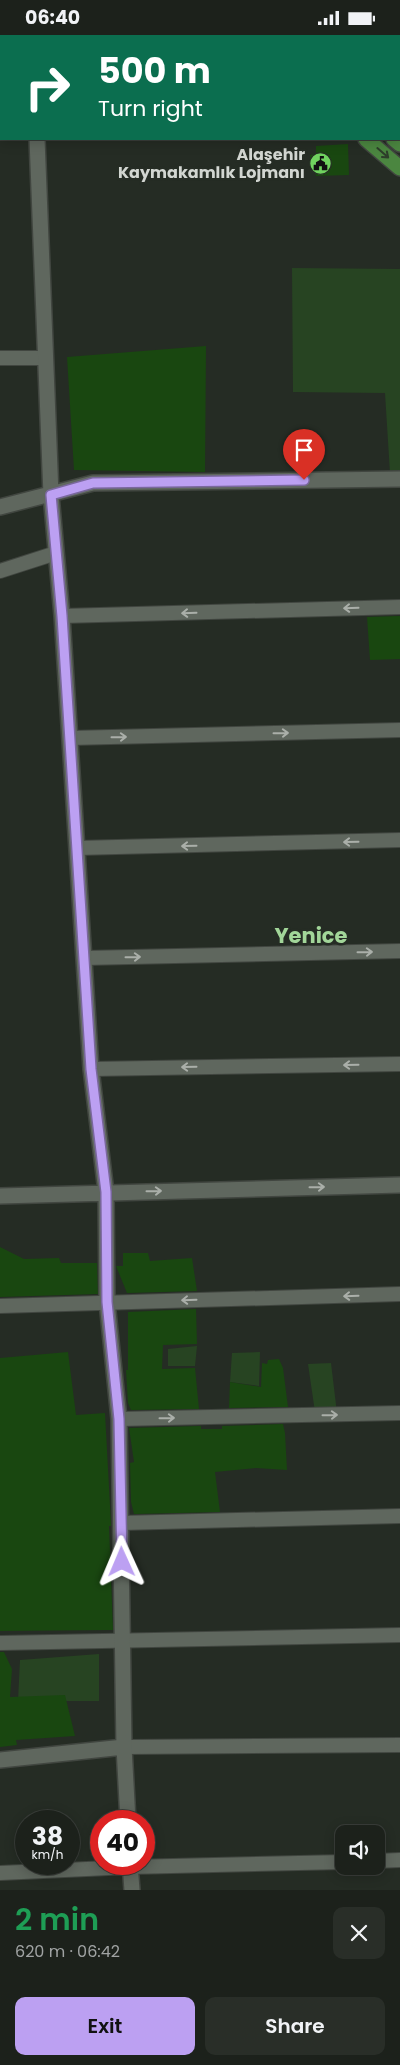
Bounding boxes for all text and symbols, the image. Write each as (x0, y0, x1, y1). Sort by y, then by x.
text: 06:40 (25, 4, 80, 31)
text: 500 m (98, 46, 211, 95)
icon: right (15, 55, 80, 120)
text: Turn right (98, 93, 203, 124)
place label: Alaşehir Kaymakamlık Lojmanı (118, 143, 305, 184)
one-way arrow (377, 148, 390, 159)
public building icon: Alaşehir Kaymakamlık Lojmanı (309, 151, 333, 175)
pin (283, 429, 325, 480)
icon: arrive (290, 436, 318, 464)
one-way arrow (344, 603, 360, 613)
one-way arrow (181, 608, 197, 617)
one-way arrow (273, 728, 289, 737)
one-way arrow (111, 732, 127, 741)
one-way arrow (344, 837, 360, 846)
one-way arrow (181, 841, 197, 850)
district label: Yenice (274, 921, 348, 950)
one-way arrow (357, 947, 373, 956)
one-way arrow (125, 952, 141, 961)
one-way arrow (344, 1060, 360, 1070)
one-way arrow (181, 1063, 197, 1072)
one-way arrow (308, 1182, 325, 1192)
one-way arrow (146, 1186, 162, 1196)
one-way arrow (344, 1291, 360, 1300)
one-way arrow (181, 1295, 198, 1305)
one-way arrow (322, 1410, 338, 1420)
one-way arrow (159, 1413, 175, 1423)
position arrow (95, 1535, 147, 1587)
speed limit sign: 40 (90, 1810, 155, 1875)
text: 38 (32, 1819, 63, 1854)
map controls (335, 1825, 385, 1875)
button: sound (335, 1825, 385, 1875)
text: km/h (32, 1846, 63, 1863)
text: 2 min (15, 1898, 99, 1941)
button: close (333, 1907, 385, 1959)
text: 620 m · 06:42 (15, 1940, 120, 1963)
button: Exit (15, 1997, 195, 2055)
button: Share (205, 1997, 385, 2055)

